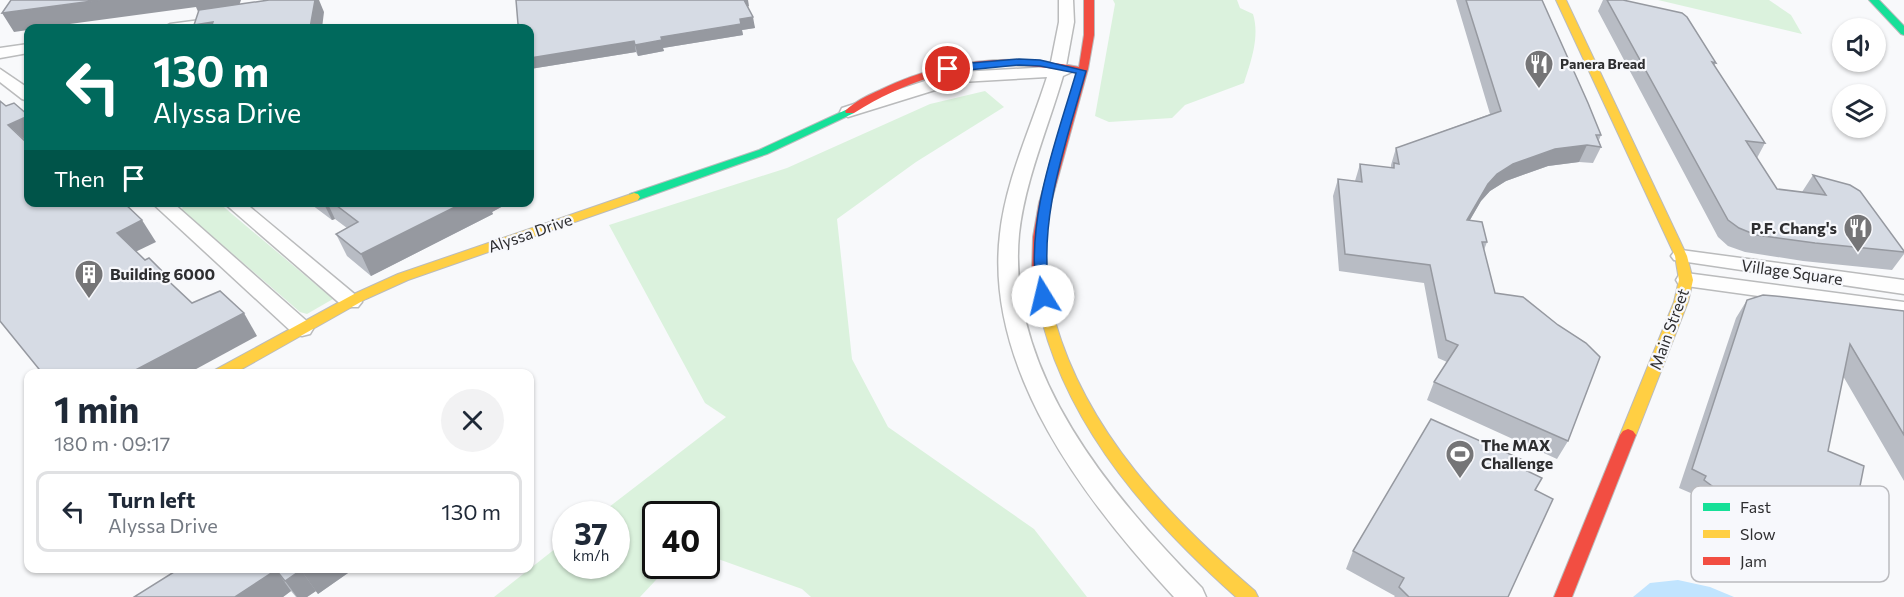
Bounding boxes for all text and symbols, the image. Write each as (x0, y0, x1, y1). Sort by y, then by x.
map controls (1832, 18, 1886, 138)
button: sound (1832, 18, 1886, 72)
pin (922, 43, 973, 94)
text: 130 m (153, 44, 269, 96)
icon: left (54, 48, 132, 126)
restaurant icon: Panera Bread (1523, 48, 1555, 90)
icon: arrive (931, 52, 964, 85)
place label: Panera Bread (1560, 55, 1645, 72)
button: layers (1832, 84, 1886, 138)
text: Alyssa Drive (153, 96, 301, 129)
icon: arrive (117, 162, 150, 195)
text: Then (54, 165, 105, 192)
street label: Alyssa Drive (485, 209, 574, 256)
restaurant icon: P.F. Chang's (1842, 212, 1874, 254)
place label: P.F. Chang's (1751, 218, 1837, 237)
street label: Village Square (1740, 255, 1844, 288)
building icon: Building 6000 (73, 258, 105, 300)
place label: Building 6000 (110, 264, 215, 283)
position arrow (1011, 264, 1075, 328)
street label: Main Street (1645, 285, 1692, 372)
text: 1 min (54, 386, 139, 430)
button: close (441, 389, 504, 452)
text: 180 m · 09:17 (54, 431, 170, 455)
place label: The MAX Challenge (1481, 435, 1553, 472)
sports icon: The MAX Challenge (1444, 438, 1476, 480)
text: Turn left (108, 486, 195, 513)
legend (1691, 486, 1889, 582)
icon: left (57, 495, 90, 528)
text: Fast (1740, 497, 1771, 516)
text: 130 m (441, 498, 501, 525)
speed limit sign: 40 (642, 501, 720, 579)
text: Alyssa Drive (108, 513, 218, 537)
text: 37 (574, 514, 608, 551)
text: Slow (1740, 524, 1776, 543)
text: km/h (573, 546, 609, 564)
text: Jam (1740, 551, 1767, 570)

